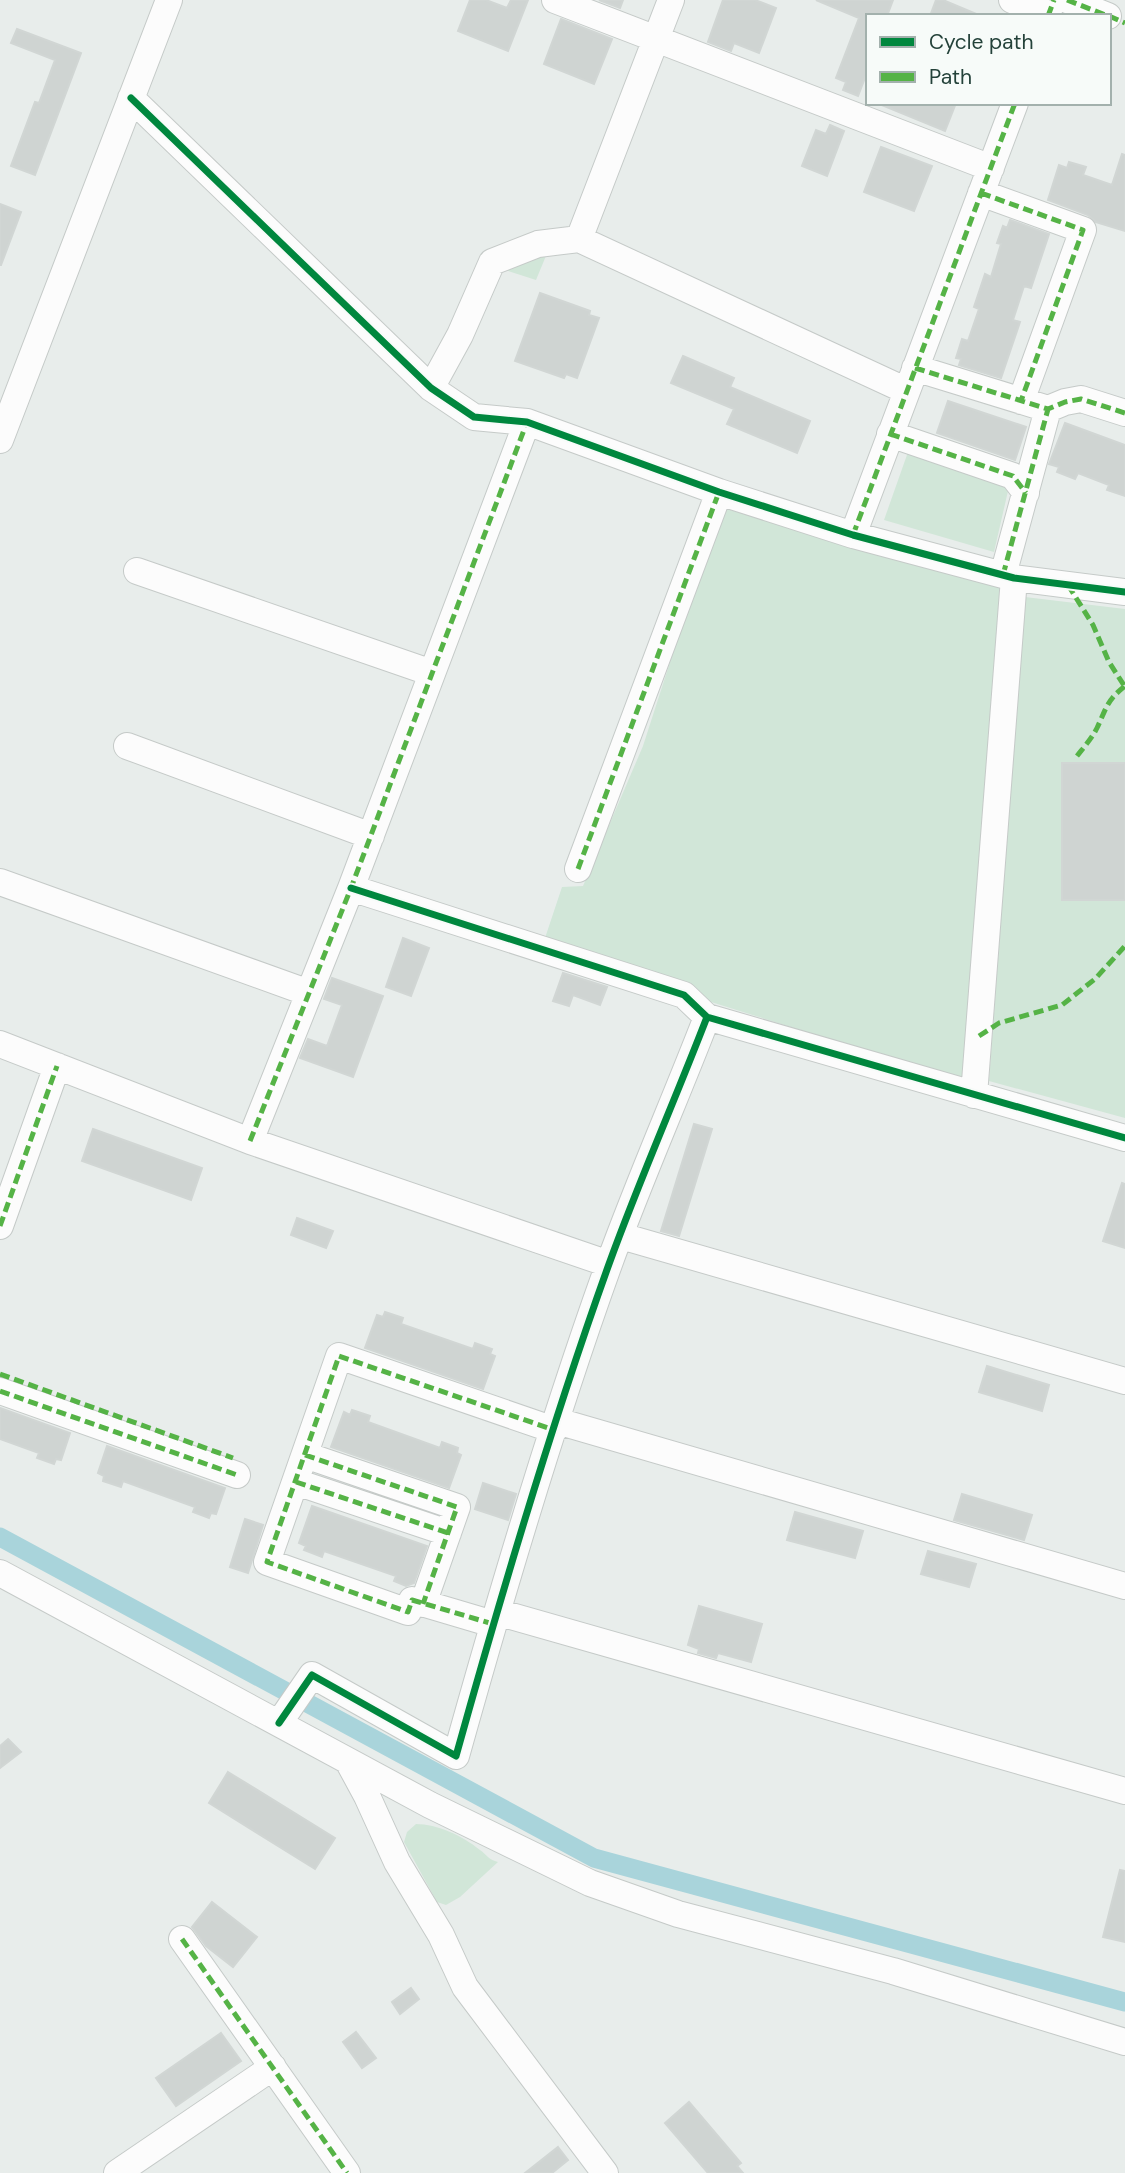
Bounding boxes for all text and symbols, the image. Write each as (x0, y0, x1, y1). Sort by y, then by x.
legend (866, 14, 1111, 105)
text: Cycle path (929, 28, 1034, 56)
text: Path (929, 63, 972, 91)

